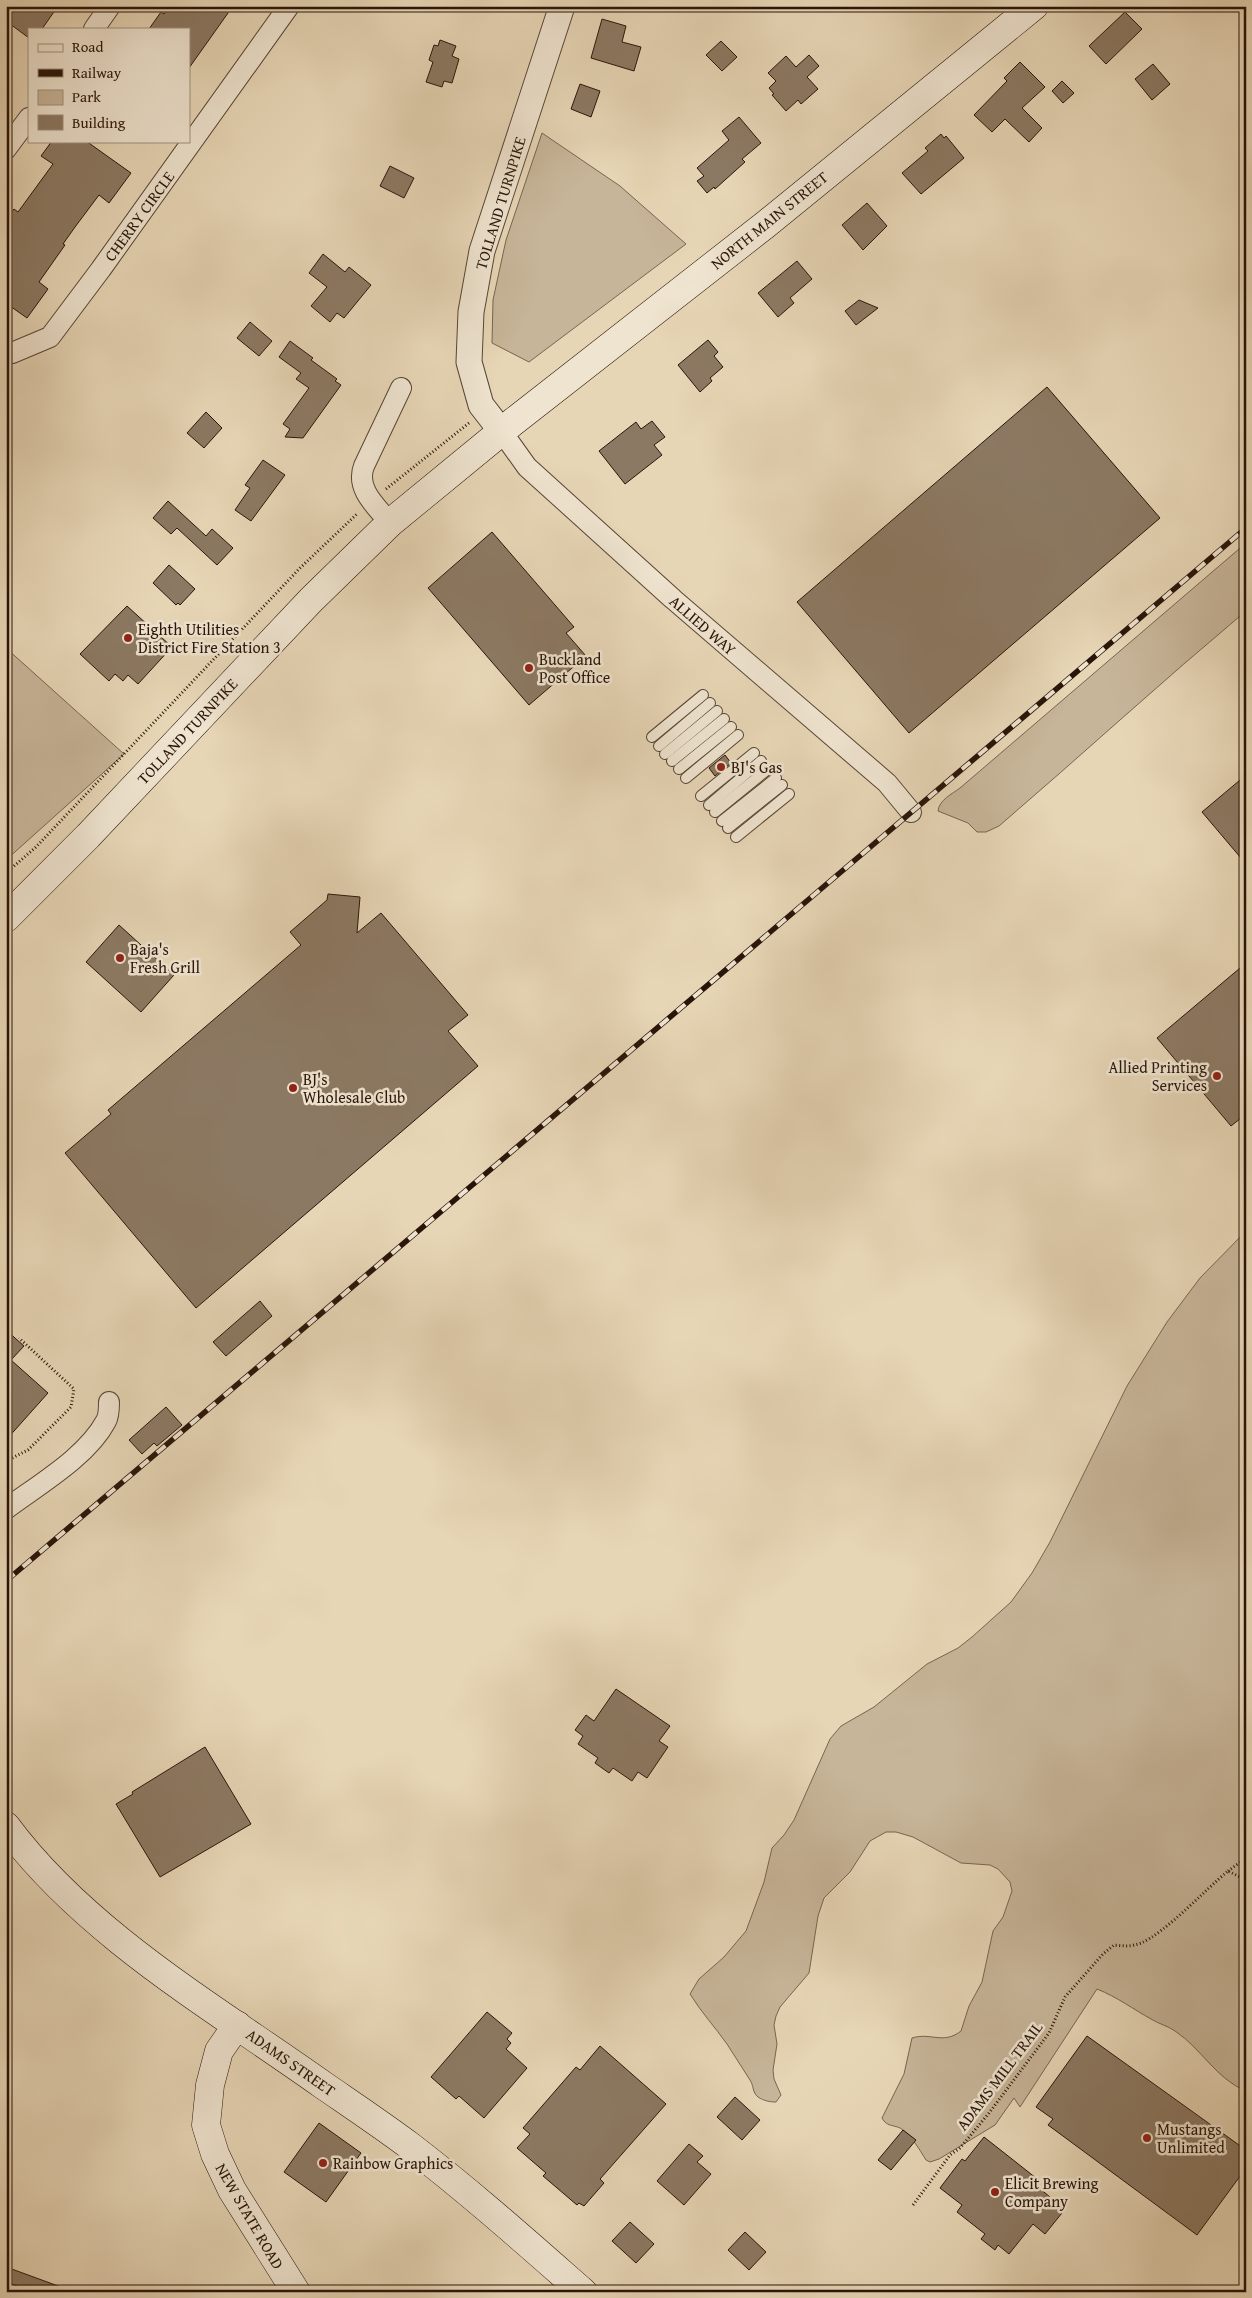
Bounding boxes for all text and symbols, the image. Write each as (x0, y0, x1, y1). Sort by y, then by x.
legend (28, 28, 190, 142)
text: Road (72, 36, 103, 57)
text: Railway (72, 62, 122, 83)
text: Park (72, 86, 101, 107)
text: Building (72, 112, 126, 133)
street label: TOLLAND TURNPIKE (468, 134, 532, 272)
street label: NORTH MAIN STREET (705, 165, 833, 275)
street label: CHERRY CIRCLE (98, 166, 180, 266)
street label: ALLIED WAY (664, 589, 742, 661)
place label: Eighth Utilities District Fire Station 3 (138, 617, 281, 659)
marker: Eighth Utilities District Fire Station 3 (122, 632, 134, 644)
place label: Buckland Post Office (539, 647, 610, 689)
marker: Buckland Post Office (523, 662, 535, 674)
street label: TOLLAND TURNPIKE (131, 672, 243, 790)
place label: BJ's Gas (731, 755, 782, 779)
marker: BJ's Gas (715, 761, 727, 773)
place label: Baja's Fresh Grill (130, 937, 201, 979)
marker: Baja's Fresh Grill (114, 952, 126, 964)
place label: Allied Printing Services (1108, 1055, 1207, 1097)
place label: BJ's Wholesale Club (303, 1067, 405, 1109)
marker: Allied Printing Services (1211, 1070, 1223, 1082)
marker: BJ's Wholesale Club (287, 1082, 299, 1094)
street label: ADAMS MILL TRAIL (950, 2016, 1048, 2135)
street label: ADAMS STREET (241, 2022, 341, 2102)
place label: Mustangs Unlimited (1157, 2117, 1225, 2159)
marker: Mustangs Unlimited (1141, 2132, 1153, 2144)
place label: Rainbow Graphics (333, 2151, 453, 2175)
marker: Rainbow Graphics (317, 2157, 329, 2169)
street label: NEW STATE ROAD (210, 2159, 290, 2274)
place label: Elicit Brewing Company (1005, 2171, 1099, 2213)
marker: Elicit Brewing Company (989, 2186, 1001, 2198)

